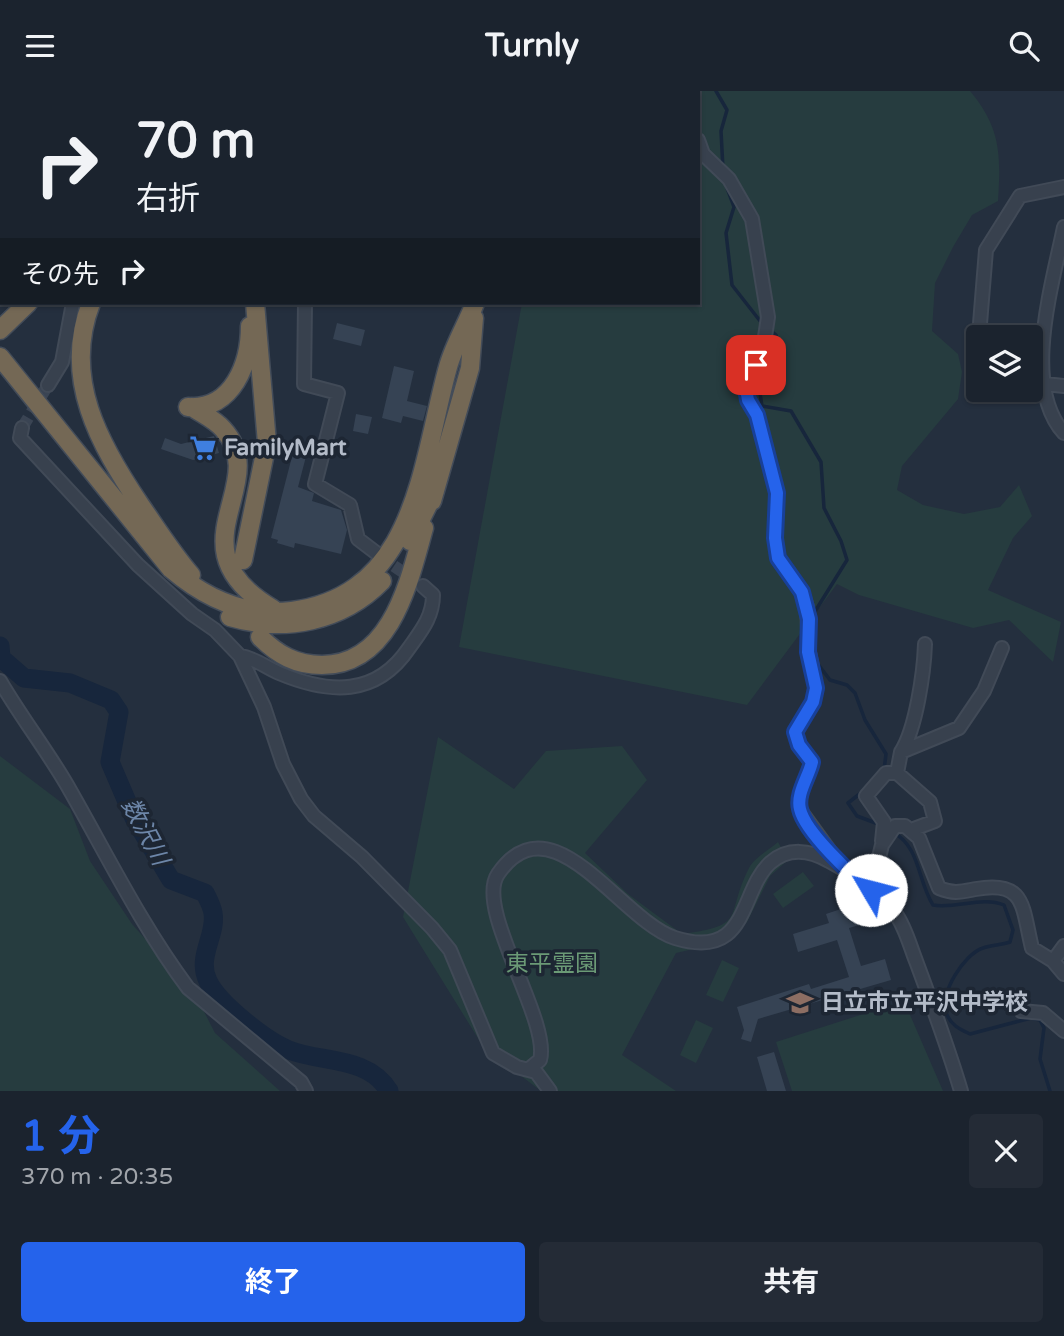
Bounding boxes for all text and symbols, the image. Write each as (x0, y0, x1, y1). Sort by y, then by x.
icon: menu (21, 27, 59, 65)
text: Turnly (485, 27, 579, 65)
icon: search (1005, 27, 1043, 65)
text: 70 m (136, 112, 255, 171)
icon: right (21, 119, 112, 210)
text: 右折 (136, 180, 200, 218)
icon: right (113, 252, 151, 290)
text: その先 (21, 259, 99, 290)
map controls (966, 325, 1043, 402)
button: layers (966, 325, 1043, 402)
pin (726, 335, 786, 395)
icon: arrive (737, 346, 775, 384)
supermarket icon: FamilyMart (188, 433, 218, 463)
place label: FamilyMart (224, 434, 347, 462)
water label: 数沢川 (115, 793, 176, 873)
position arrow (834, 853, 908, 927)
park label: 東平霊園 (506, 950, 598, 978)
school or university icon: 日立市立平沢中学校 (785, 988, 815, 1018)
place label: 日立市立平沢中学校 (821, 989, 1028, 1017)
text: 1 分 (21, 1111, 100, 1162)
button: close (969, 1114, 1043, 1188)
text: 370 m · 20:35 (21, 1163, 173, 1191)
button: 終了 (21, 1242, 525, 1322)
button: 共有 (539, 1242, 1043, 1322)

